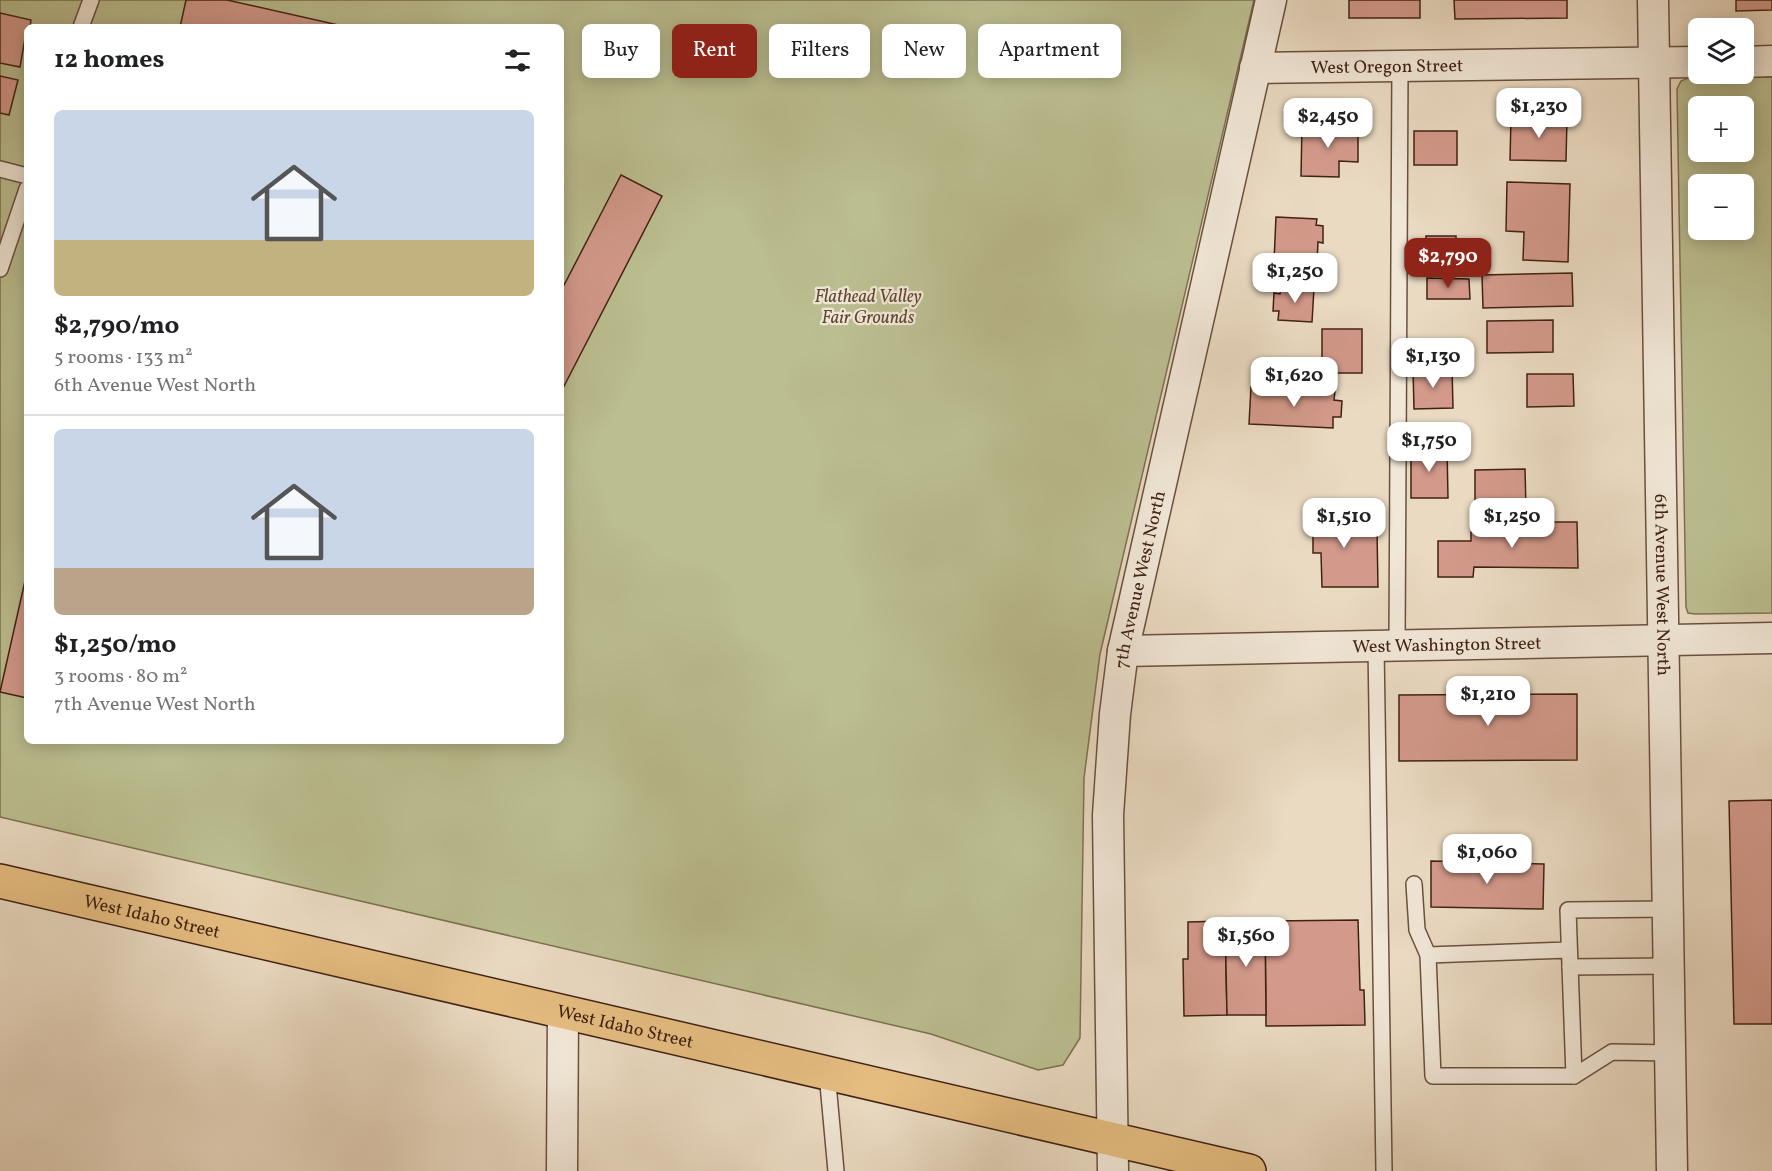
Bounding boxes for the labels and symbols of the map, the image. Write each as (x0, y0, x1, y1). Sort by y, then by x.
street label: West Oregon Street (1311, 54, 1463, 81)
pin: $1,230 (1490, 88, 1588, 139)
pin: $2,450 (1279, 98, 1377, 149)
pin: $2,790 (1399, 238, 1497, 289)
pin: $1,250 (1246, 253, 1344, 304)
park label: Flathead Valley Fair Grounds (814, 285, 922, 331)
pin: $1,130 (1384, 338, 1482, 389)
pin: $1,620 (1245, 357, 1343, 408)
pin: $1,750 (1380, 422, 1478, 473)
street label: 7th Avenue West North (1110, 488, 1173, 670)
street label: 6th Avenue West North (1647, 494, 1675, 676)
pin: $1,510 (1295, 498, 1393, 549)
pin: $1,250 (1463, 498, 1561, 549)
street label: West Washington Street (1352, 632, 1542, 660)
pin: $1,210 (1439, 676, 1537, 727)
pin: $1,060 (1438, 834, 1536, 885)
street label: West Idaho Street (81, 890, 222, 946)
pin: $1,560 (1197, 917, 1295, 968)
street label: West Idaho Street (554, 1000, 696, 1056)

